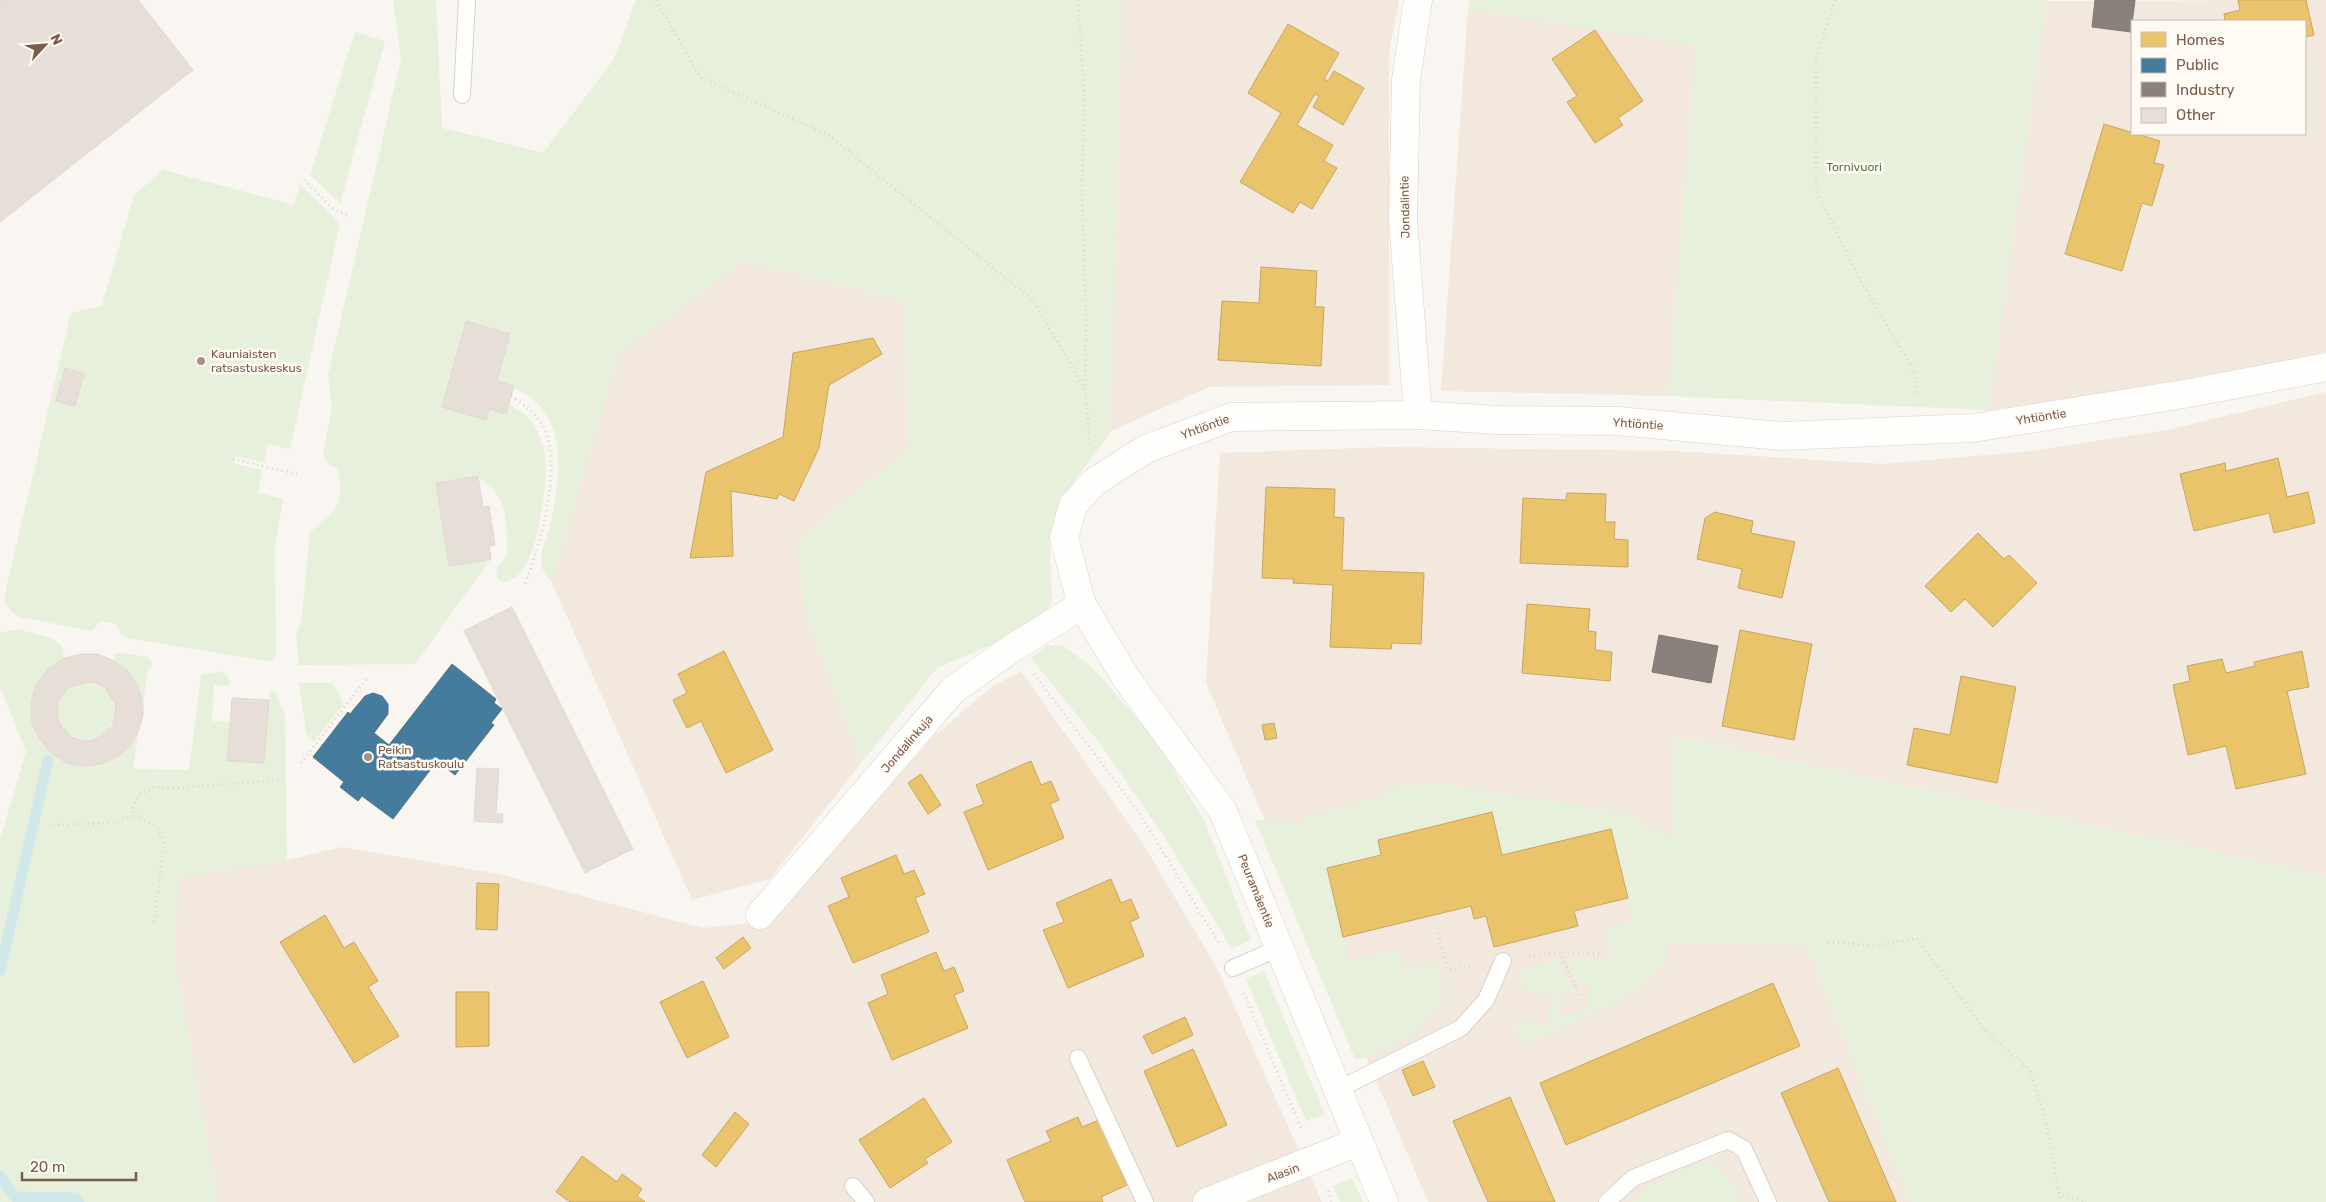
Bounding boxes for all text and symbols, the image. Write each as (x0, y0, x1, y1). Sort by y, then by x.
north arrow (20, 20, 70, 70)
legend (2131, 20, 2306, 135)
text: N (46, 31, 66, 48)
text: Homes (2176, 31, 2225, 49)
text: Public (2176, 56, 2219, 74)
text: Industry (2176, 81, 2235, 99)
text: Other (2176, 106, 2216, 124)
park label: Tornivuori (1826, 160, 1882, 174)
street label: Jondalintie (1397, 175, 1413, 239)
place label: Kauniaisten ratsastuskeskus (211, 347, 302, 375)
marker: Kauniaisten ratsastuskeskus (195, 355, 207, 367)
street label: Yhtiöntie (2015, 406, 2068, 428)
street label: Yhtiöntie (1179, 412, 1232, 442)
street label: Yhtiöntie (1612, 415, 1664, 433)
street label: Jondalinkuja (878, 712, 936, 776)
place label: Peikin Ratsastuskoulu (378, 743, 464, 771)
marker: Peikin Ratsastuskoulu (362, 751, 374, 763)
street label: Peuramäentie (1235, 852, 1277, 930)
scale bar (22, 1150, 136, 1182)
text: 20 m (30, 1158, 65, 1176)
street label: Alasin (1265, 1160, 1301, 1186)

